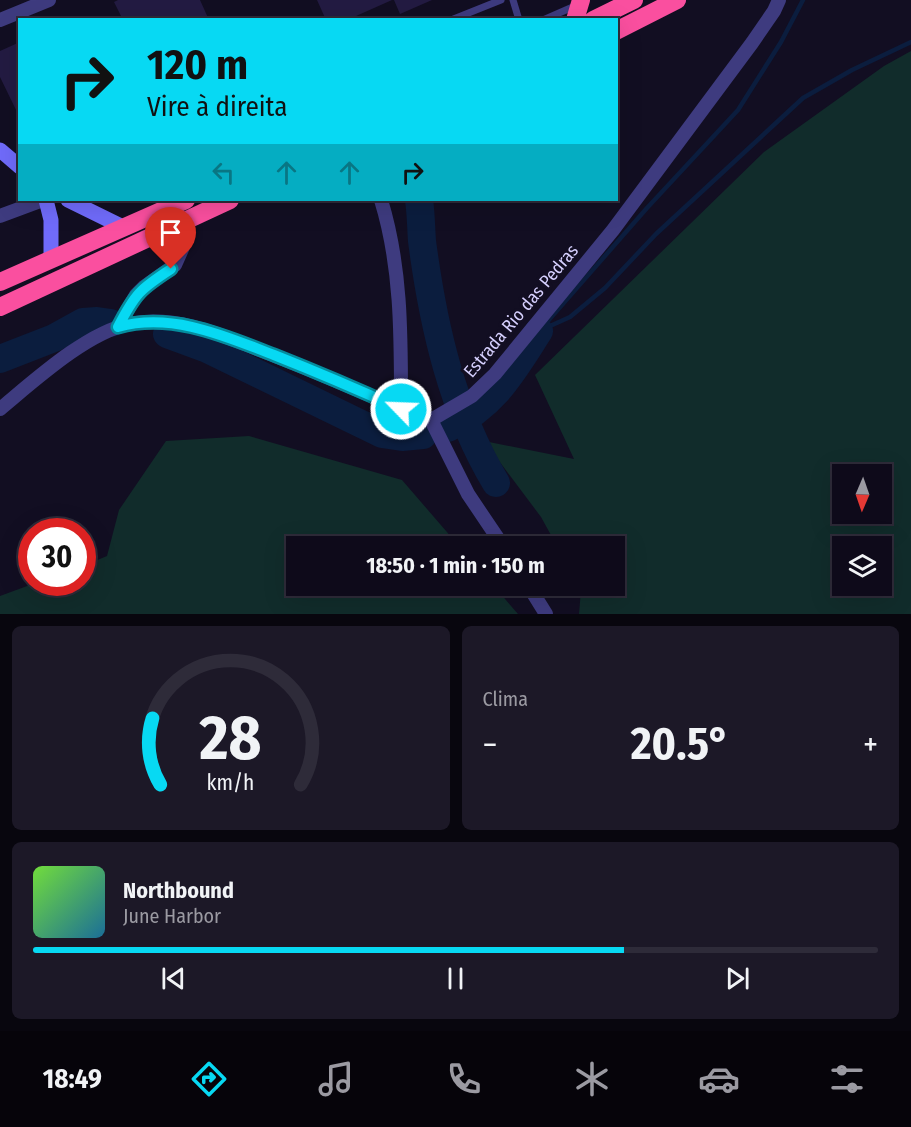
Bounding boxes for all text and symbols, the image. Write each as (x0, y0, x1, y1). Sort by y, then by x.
text: 120 m (147, 40, 248, 90)
icon: right (48, 42, 126, 120)
text: Vire à direita (147, 91, 287, 123)
icon: left (207, 156, 240, 189)
icon: ahead (270, 156, 303, 189)
icon: ahead (333, 156, 366, 189)
icon: right (396, 156, 429, 189)
pin (145, 207, 196, 269)
icon: arrive (154, 216, 187, 249)
street label: Estrada Rio das Pedras (459, 240, 583, 382)
position arrow (369, 377, 433, 441)
north arrow (832, 464, 892, 524)
map controls (832, 464, 892, 596)
speed limit sign: 30 (18, 518, 96, 596)
button: layers (832, 536, 892, 596)
text: 18:50 · 1 min · 150 m (366, 552, 545, 579)
text: Clima (483, 687, 528, 711)
text: 28 (199, 701, 262, 776)
text: 20.5° (631, 717, 730, 771)
text: − (483, 725, 497, 765)
text: + (863, 725, 878, 765)
text: km/h (207, 770, 255, 796)
text: Northbound (123, 877, 234, 904)
text: June Harbor (123, 904, 221, 928)
icon: previous (157, 962, 190, 995)
icon: pause (439, 962, 472, 995)
icon: next (721, 962, 754, 995)
icon: directions (188, 1058, 230, 1100)
icon: music (315, 1058, 357, 1100)
icon: phone (443, 1058, 485, 1100)
icon: climate (571, 1058, 613, 1100)
icon: car (698, 1058, 740, 1100)
icon: filters (826, 1058, 868, 1100)
text: 18:49 (43, 1063, 102, 1095)

